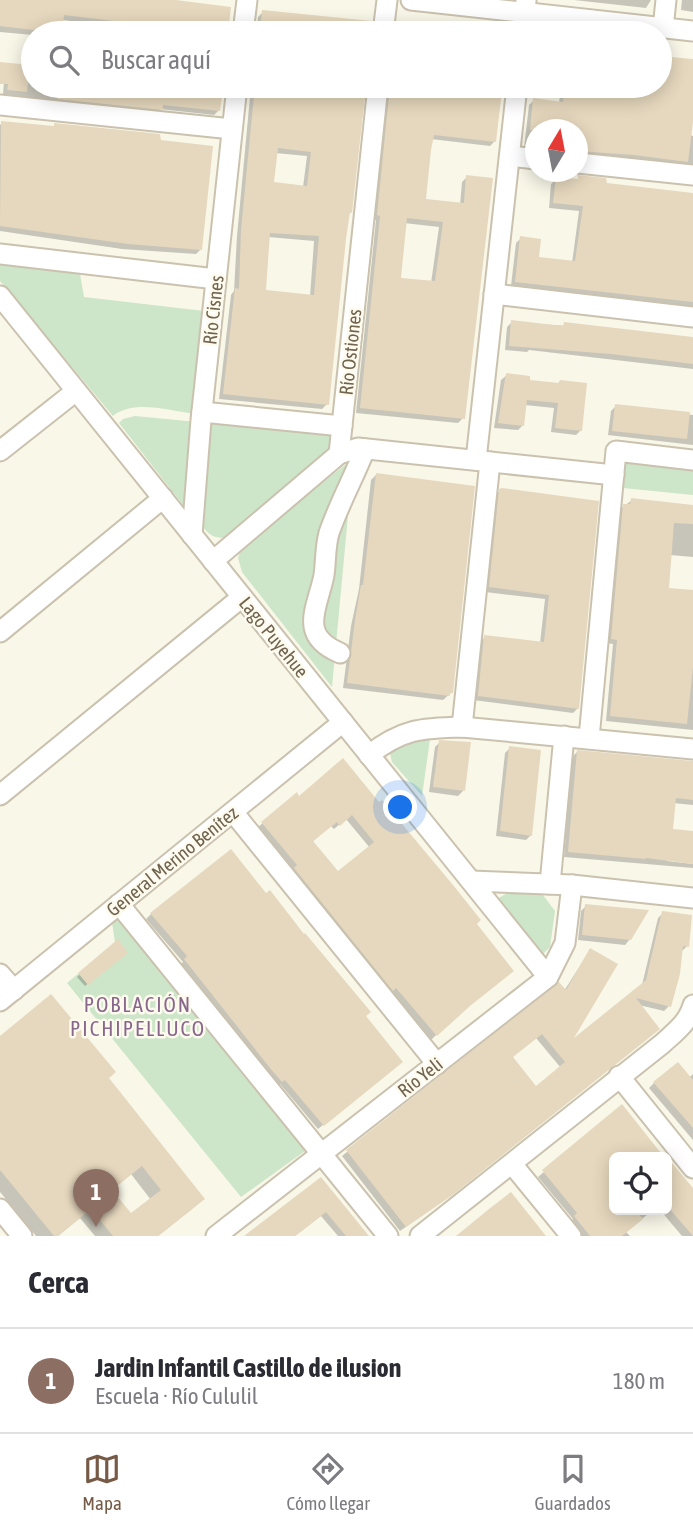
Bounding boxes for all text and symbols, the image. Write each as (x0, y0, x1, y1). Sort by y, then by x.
search box (21, 21, 672, 98)
icon: search (45, 41, 83, 79)
text: Buscar aquí (101, 45, 211, 75)
north arrow (525, 119, 588, 182)
street label: Río Cisnes (198, 274, 228, 346)
street label: Río Ostiones (335, 308, 365, 396)
street label: Lago Puyehue (235, 592, 313, 682)
your location (383, 790, 417, 824)
street label: General Merino Benítez (102, 801, 242, 921)
district label: POBLACIÓN PICHIPELLUCO (70, 992, 206, 1040)
street label: Río Yeli (393, 1053, 447, 1101)
map controls (609, 1152, 672, 1215)
button: locate (609, 1152, 672, 1215)
pin: 1 (73, 1169, 119, 1227)
text: Cerca (28, 1265, 89, 1299)
text: Jardin Infantil Castillo de ilusion (95, 1353, 401, 1383)
text: 1 (46, 1368, 56, 1394)
text: 180 m (613, 1368, 665, 1394)
text: Escuela · Río Cululil (95, 1383, 258, 1409)
tab: Mapa (82, 1450, 122, 1514)
tab: Cómo llegar (286, 1450, 370, 1514)
tab: Guardados (534, 1450, 611, 1514)

